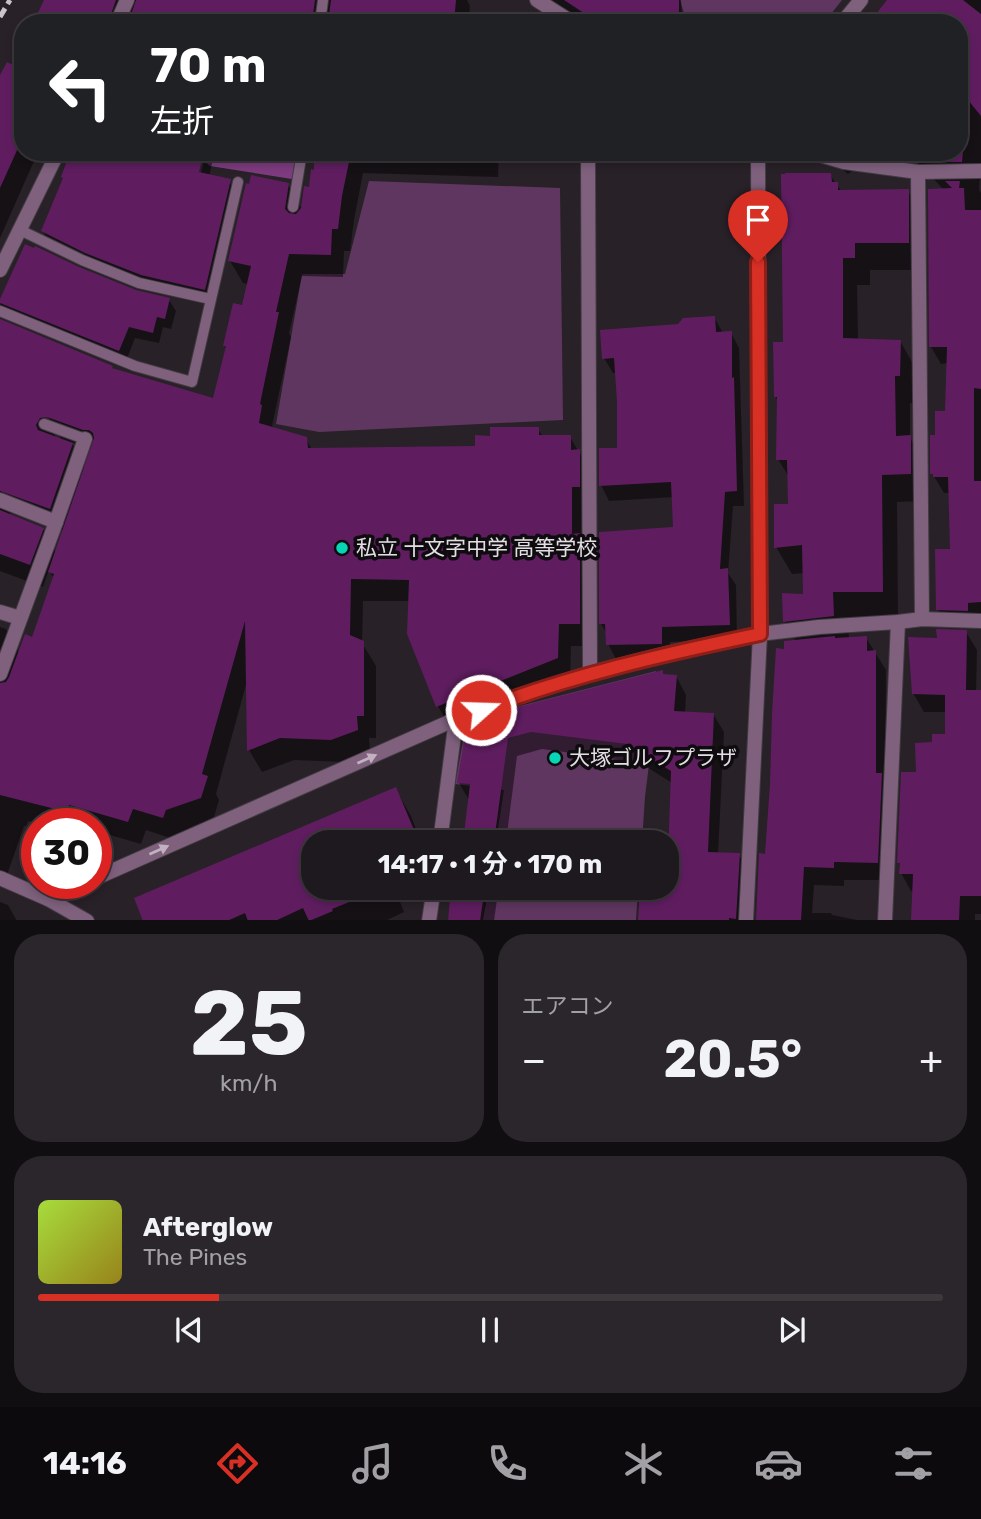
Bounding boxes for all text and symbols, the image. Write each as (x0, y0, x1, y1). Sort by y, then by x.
text: 70 m (150, 36, 267, 94)
icon: left (35, 42, 126, 133)
text: 左折 (150, 102, 214, 140)
pin (728, 190, 788, 262)
icon: arrive (739, 201, 777, 239)
place label: 私立 十文字中学 高等学校 (356, 535, 597, 560)
marker: 私立 十文字中学 高等学校 (334, 540, 350, 556)
position arrow (444, 673, 518, 747)
place label: 大塚ゴルフプラザ (569, 745, 737, 770)
marker: 大塚ゴルフプラザ (547, 750, 563, 766)
one-way arrow (357, 753, 378, 764)
speed limit sign: 30 (21, 808, 112, 899)
one-way arrow (148, 844, 169, 855)
text: 14:17 · 1 分 · 170 m (378, 849, 602, 880)
text: 25 (190, 969, 308, 1077)
text: エアコン (522, 992, 614, 1020)
text: 20.5° (664, 1028, 802, 1090)
text: − (522, 1037, 546, 1083)
text: + (919, 1037, 943, 1083)
text: km/h (220, 1069, 277, 1097)
text: Afterglow (143, 1212, 273, 1243)
text: The Pines (143, 1243, 247, 1271)
icon: previous (170, 1311, 208, 1349)
icon: pause (471, 1311, 509, 1349)
icon: next (773, 1311, 811, 1349)
icon: directions (213, 1439, 262, 1488)
icon: music (348, 1439, 397, 1488)
icon: phone (483, 1439, 532, 1488)
icon: climate (619, 1439, 668, 1488)
icon: car (754, 1439, 803, 1488)
icon: filters (889, 1439, 938, 1488)
text: 14:16 (43, 1444, 127, 1482)

